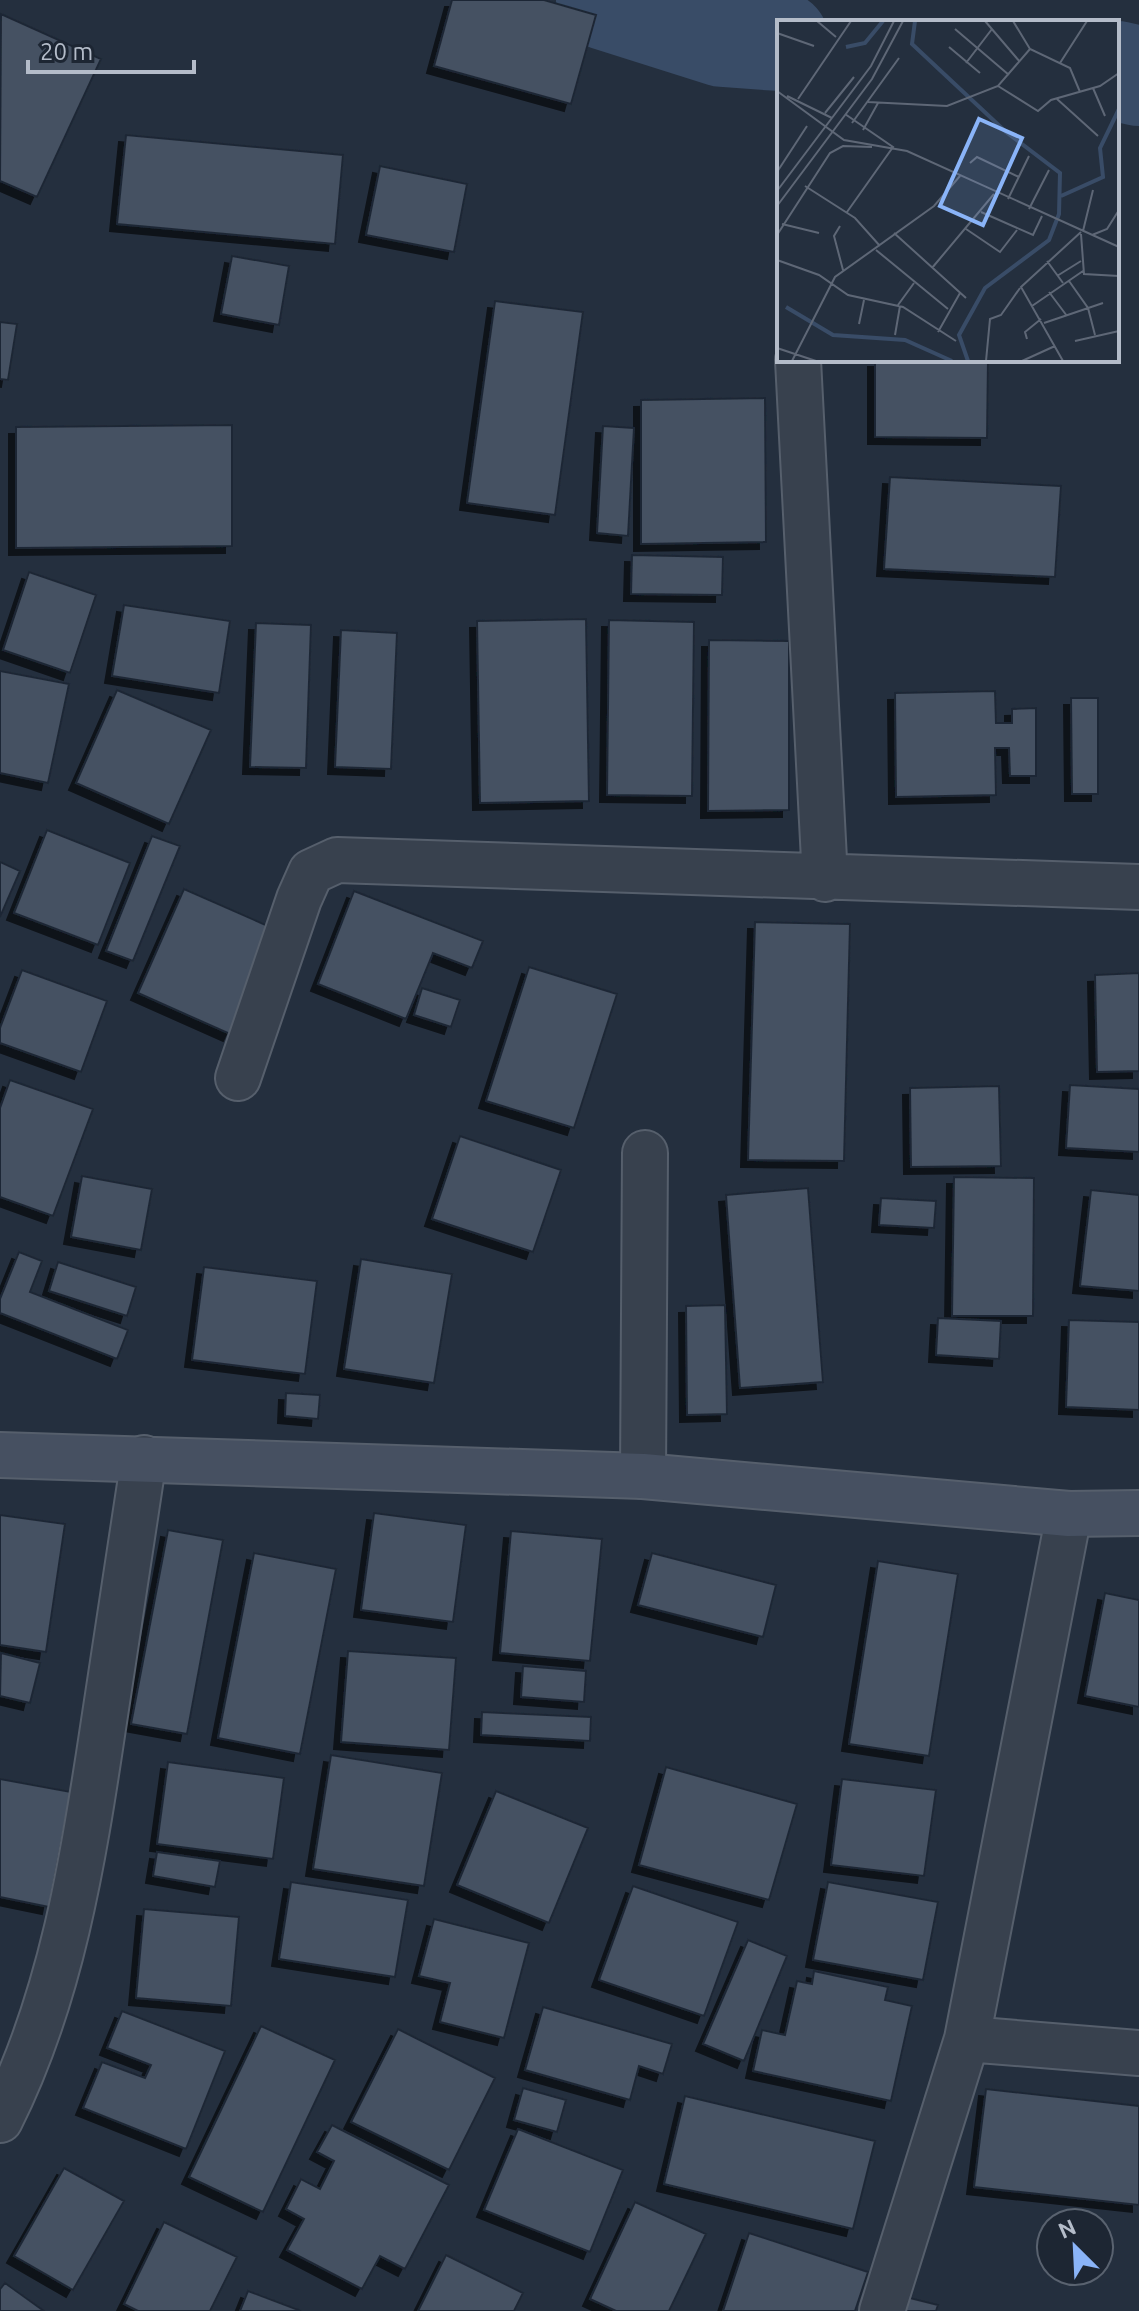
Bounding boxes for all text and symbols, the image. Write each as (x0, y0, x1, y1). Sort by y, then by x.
inset map (777, 20, 1119, 362)
scale bar (28, 24, 194, 74)
text: 20 m (40, 38, 93, 65)
north arrow (1035, 2207, 1115, 2287)
text: N (1054, 2214, 1079, 2243)

